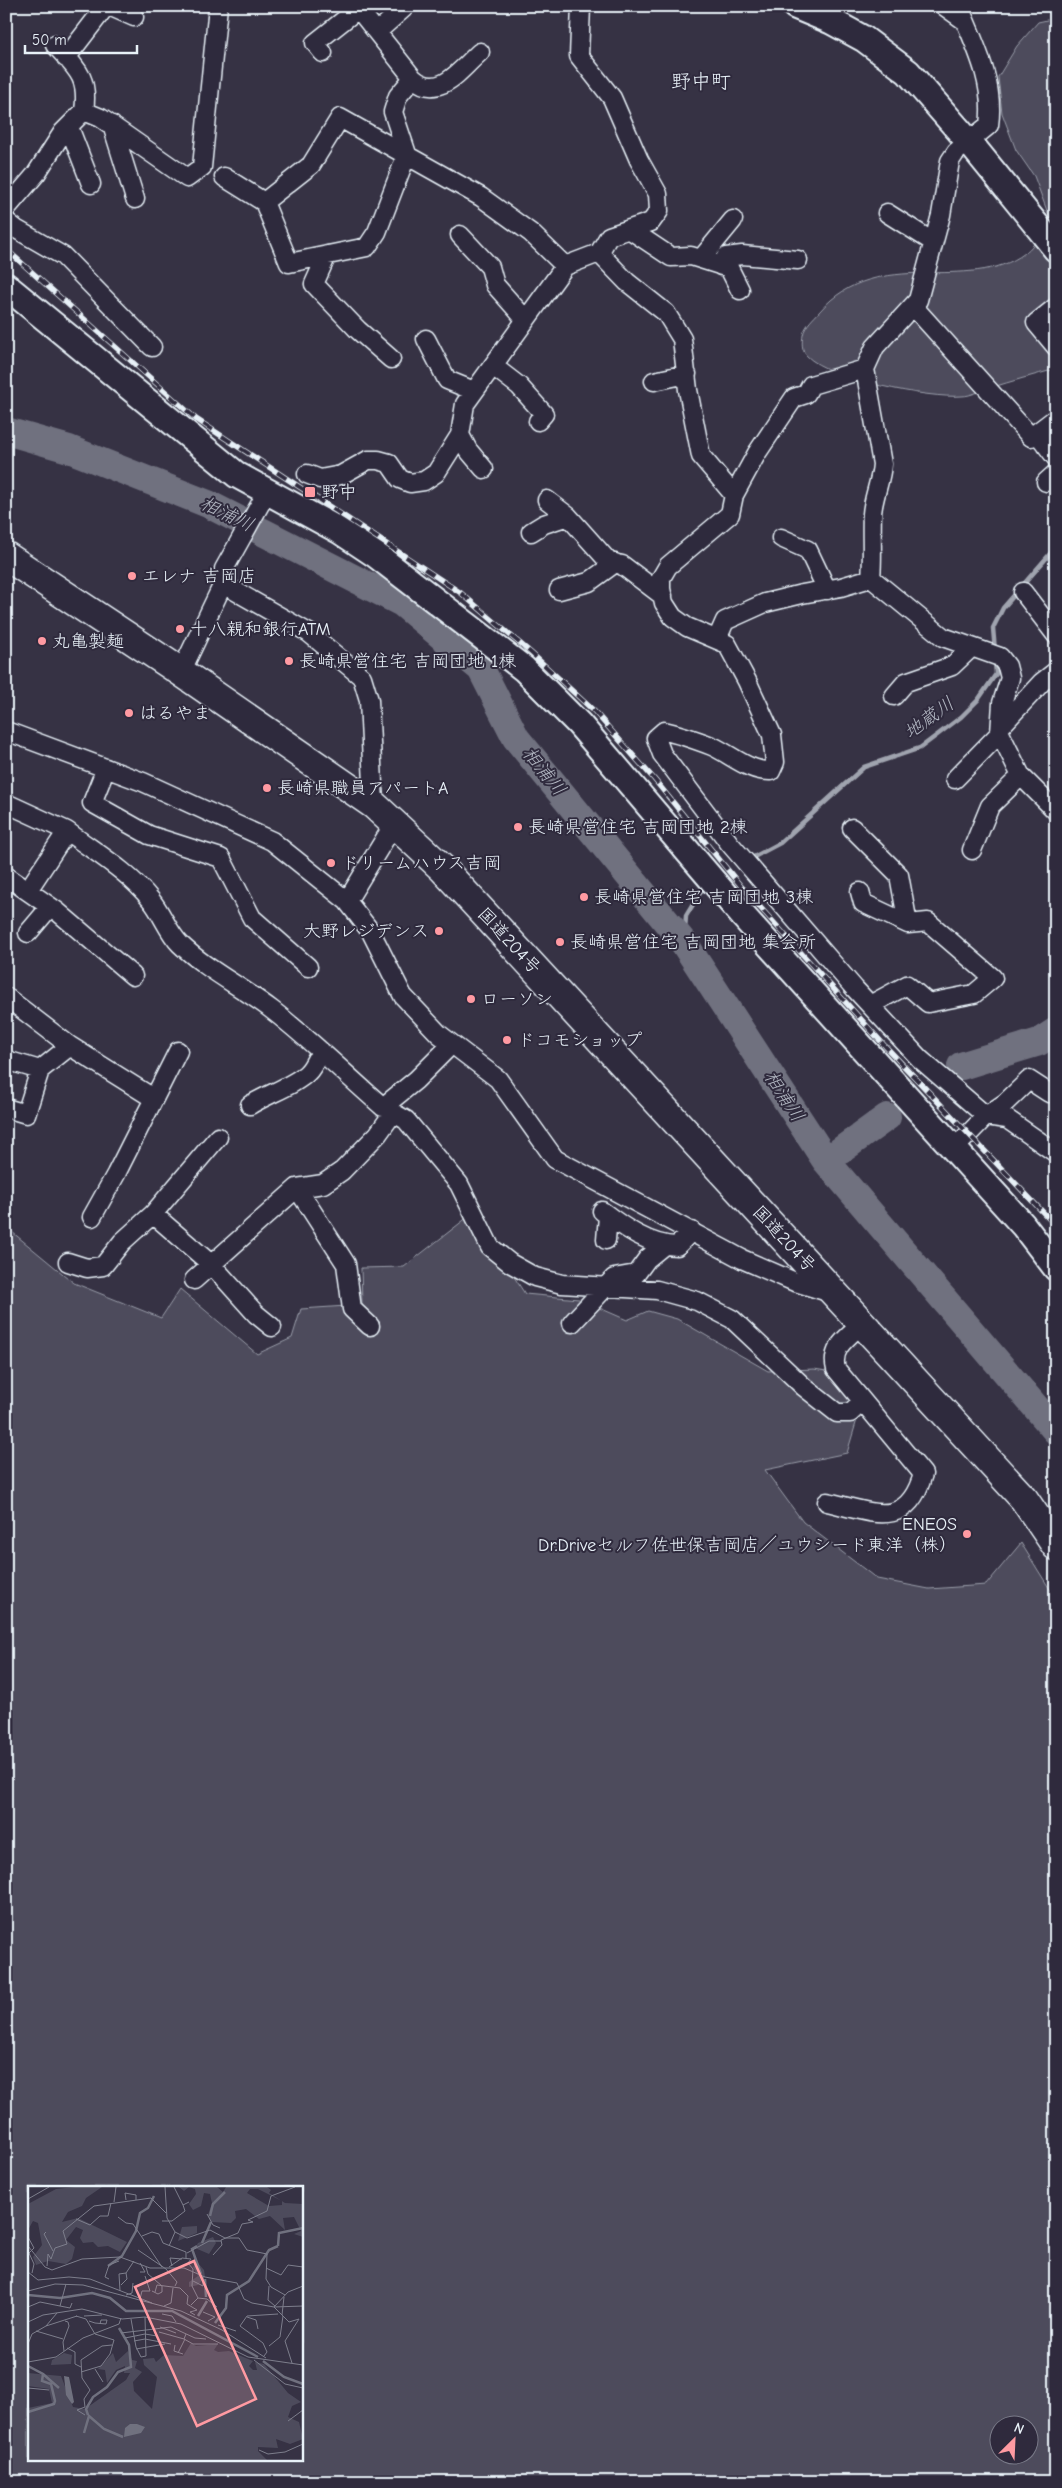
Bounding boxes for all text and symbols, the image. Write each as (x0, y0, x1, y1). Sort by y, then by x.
scale bar (25, 22, 138, 54)
text: 50 m (32, 31, 67, 49)
district label: 野中町 (671, 70, 731, 93)
place label: 野中 (321, 482, 357, 503)
marker: 野中 (303, 485, 317, 499)
water label: 相浦川 (197, 492, 257, 536)
place label: エレナ 吉岡店 (142, 566, 256, 587)
marker: エレナ 吉岡店 (126, 570, 138, 582)
place label: 十八親和銀行ATM (190, 619, 330, 640)
marker: 十八親和銀行ATM (174, 623, 186, 635)
place label: 丸亀製麺 (52, 631, 124, 652)
marker: 丸亀製麺 (36, 635, 48, 647)
place label: 長崎県営住宅 吉岡団地 1棟 (299, 651, 516, 672)
marker: 長崎県営住宅 吉岡団地 1棟 (283, 655, 295, 667)
water label: 地蔵川 (899, 692, 959, 744)
place label: はるやま (139, 703, 211, 724)
marker: はるやま (123, 707, 135, 719)
water label: 相浦川 (518, 742, 570, 800)
place label: 長崎県職員アパートA (277, 778, 448, 799)
marker: 長崎県職員アパートA (261, 782, 273, 794)
place label: 長崎県営住宅 吉岡団地 2棟 (528, 817, 747, 838)
marker: 長崎県営住宅 吉岡団地 2棟 (512, 821, 524, 833)
place label: ドリームハウス吉岡 (341, 853, 501, 874)
marker: ドリームハウス吉岡 (325, 857, 337, 869)
place label: 長崎県営住宅 吉岡団地 3棟 (594, 887, 813, 908)
marker: 長崎県営住宅 吉岡団地 3棟 (578, 891, 590, 903)
street label: 国道204号 (473, 903, 545, 979)
place label: 大野レジデンス (303, 921, 429, 942)
marker: 大野レジデンス (433, 925, 445, 937)
place label: 長崎県営住宅 吉岡団地 集会所 (570, 932, 816, 953)
marker: 長崎県営住宅 吉岡団地 集会所 (554, 936, 566, 948)
place label: ローソン (481, 989, 553, 1010)
marker: ローソン (465, 993, 477, 1005)
place label: ドコモショップ (517, 1030, 642, 1051)
marker: ドコモショップ (501, 1034, 513, 1046)
water label: 相浦川 (759, 1066, 809, 1126)
street label: 国道204号 (748, 1201, 820, 1277)
place label: ENEOS Dr.Driveセルフ佐世保吉岡店／ユウシード東洋（株） (538, 1514, 957, 1556)
marker: ENEOS Dr.Driveセルフ佐世保吉岡店／ユウシード東洋（株） (961, 1528, 973, 1540)
inset map (28, 2186, 302, 2460)
north arrow (990, 2416, 1040, 2466)
text: N (1011, 2419, 1027, 2438)

